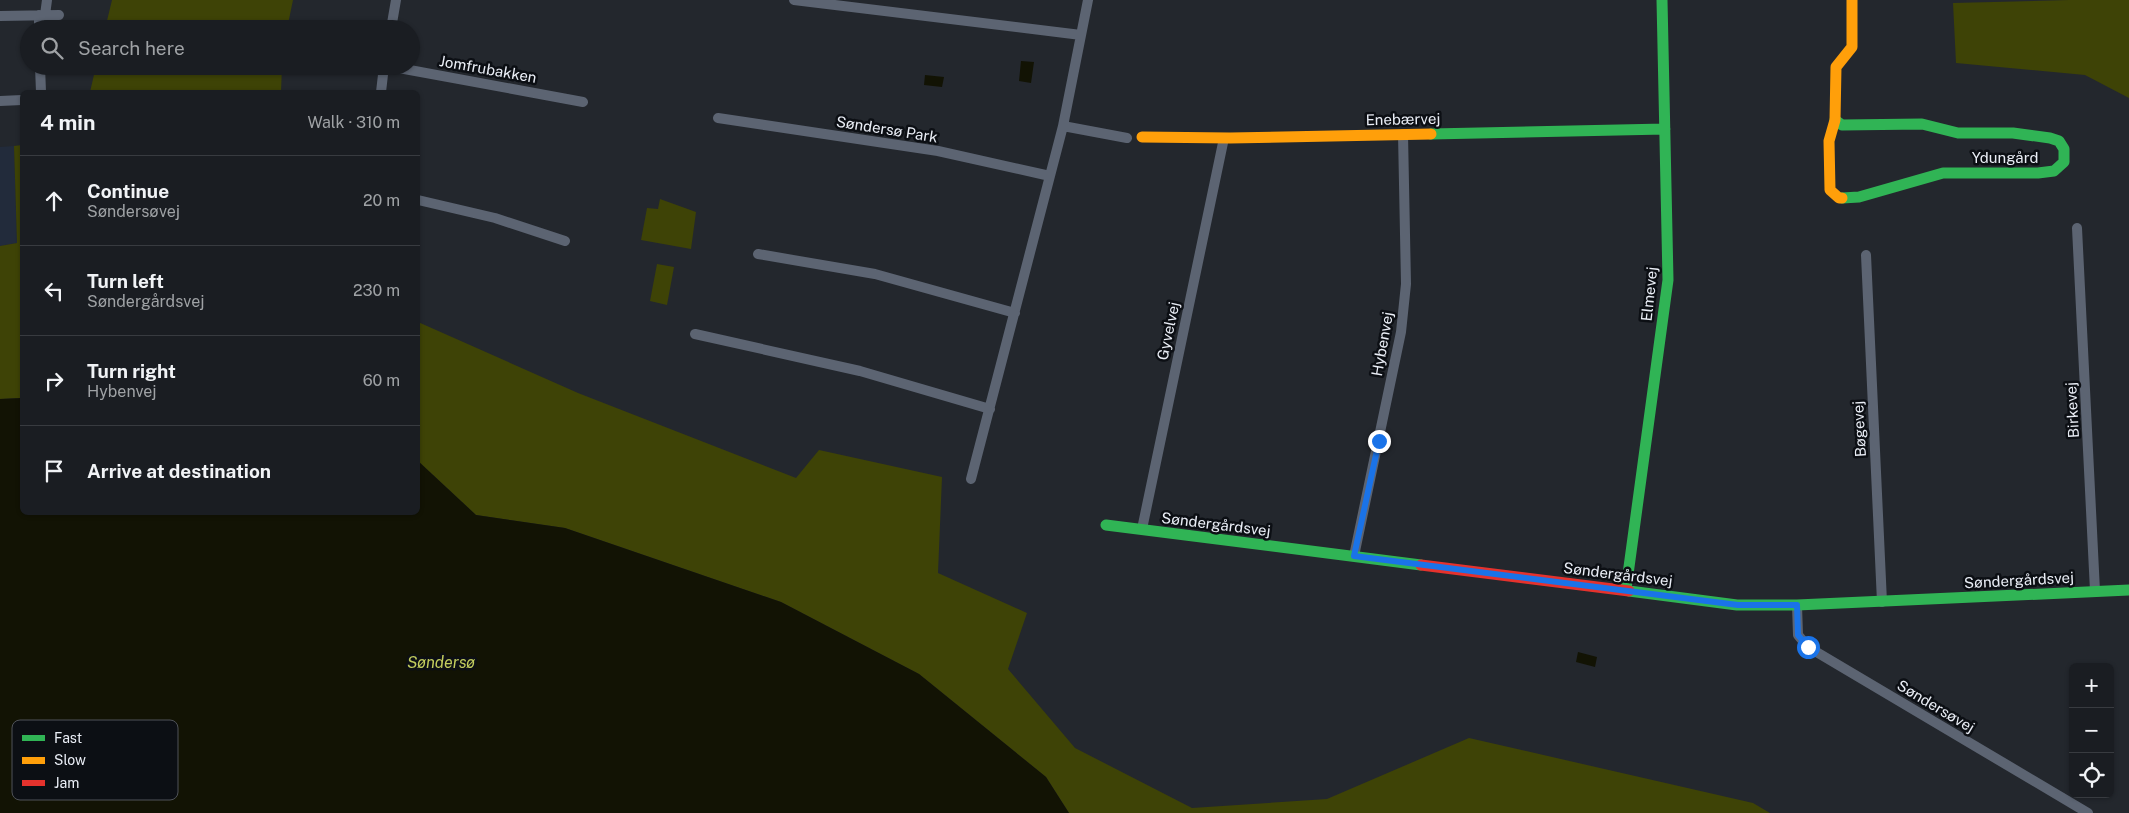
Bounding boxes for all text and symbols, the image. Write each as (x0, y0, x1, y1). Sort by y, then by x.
search box (20, 20, 420, 75)
icon: search (38, 34, 66, 62)
text: Search here (78, 37, 185, 59)
street label: Jomfrubakken (438, 52, 538, 86)
text: 4 min (40, 110, 95, 135)
street label: Enebærvej (1365, 110, 1441, 128)
text: Walk · 310 m (307, 113, 400, 132)
street label: Søndersø Park (835, 113, 939, 145)
street label: Ydungård (1972, 149, 2038, 166)
text: Continue (87, 180, 169, 202)
icon: ahead (40, 187, 68, 215)
text: 20 m (363, 191, 400, 210)
text: Søndersøvej (87, 202, 180, 221)
street label: Elmevej (1638, 266, 1660, 322)
text: Turn left (87, 270, 164, 292)
icon: left (40, 277, 68, 305)
text: 230 m (353, 281, 400, 300)
text: Søndergårdsvej (87, 292, 204, 311)
street label: Gyvelvej (1154, 300, 1182, 362)
street label: Hybenvej (1368, 310, 1396, 378)
text: Turn right (87, 360, 176, 382)
icon: right (40, 367, 68, 395)
text: 60 m (363, 371, 400, 390)
text: Hybenvej (87, 382, 157, 401)
street label: Birkevej (2062, 382, 2082, 438)
street label: Bøgevej (1849, 401, 1869, 457)
route end (1368, 430, 1391, 453)
icon: arrive (40, 457, 68, 485)
text: Arrive at destination (87, 460, 271, 482)
street label: Søndergårdsvej (1160, 509, 1272, 539)
street label: Søndergårdsvej (1562, 559, 1674, 589)
street label: Søndergårdsvej (1964, 569, 2074, 591)
route start (1797, 636, 1820, 659)
water label: Søndersø (407, 653, 476, 672)
map controls (2069, 663, 2114, 798)
button: + (2069, 663, 2114, 708)
street label: Søndersøvej (1894, 676, 1978, 736)
button: − (2069, 708, 2114, 753)
legend (12, 720, 178, 800)
text: Fast (54, 730, 82, 746)
text: Slow (54, 752, 86, 768)
button: locate (2069, 753, 2114, 798)
text: Jam (54, 775, 79, 791)

